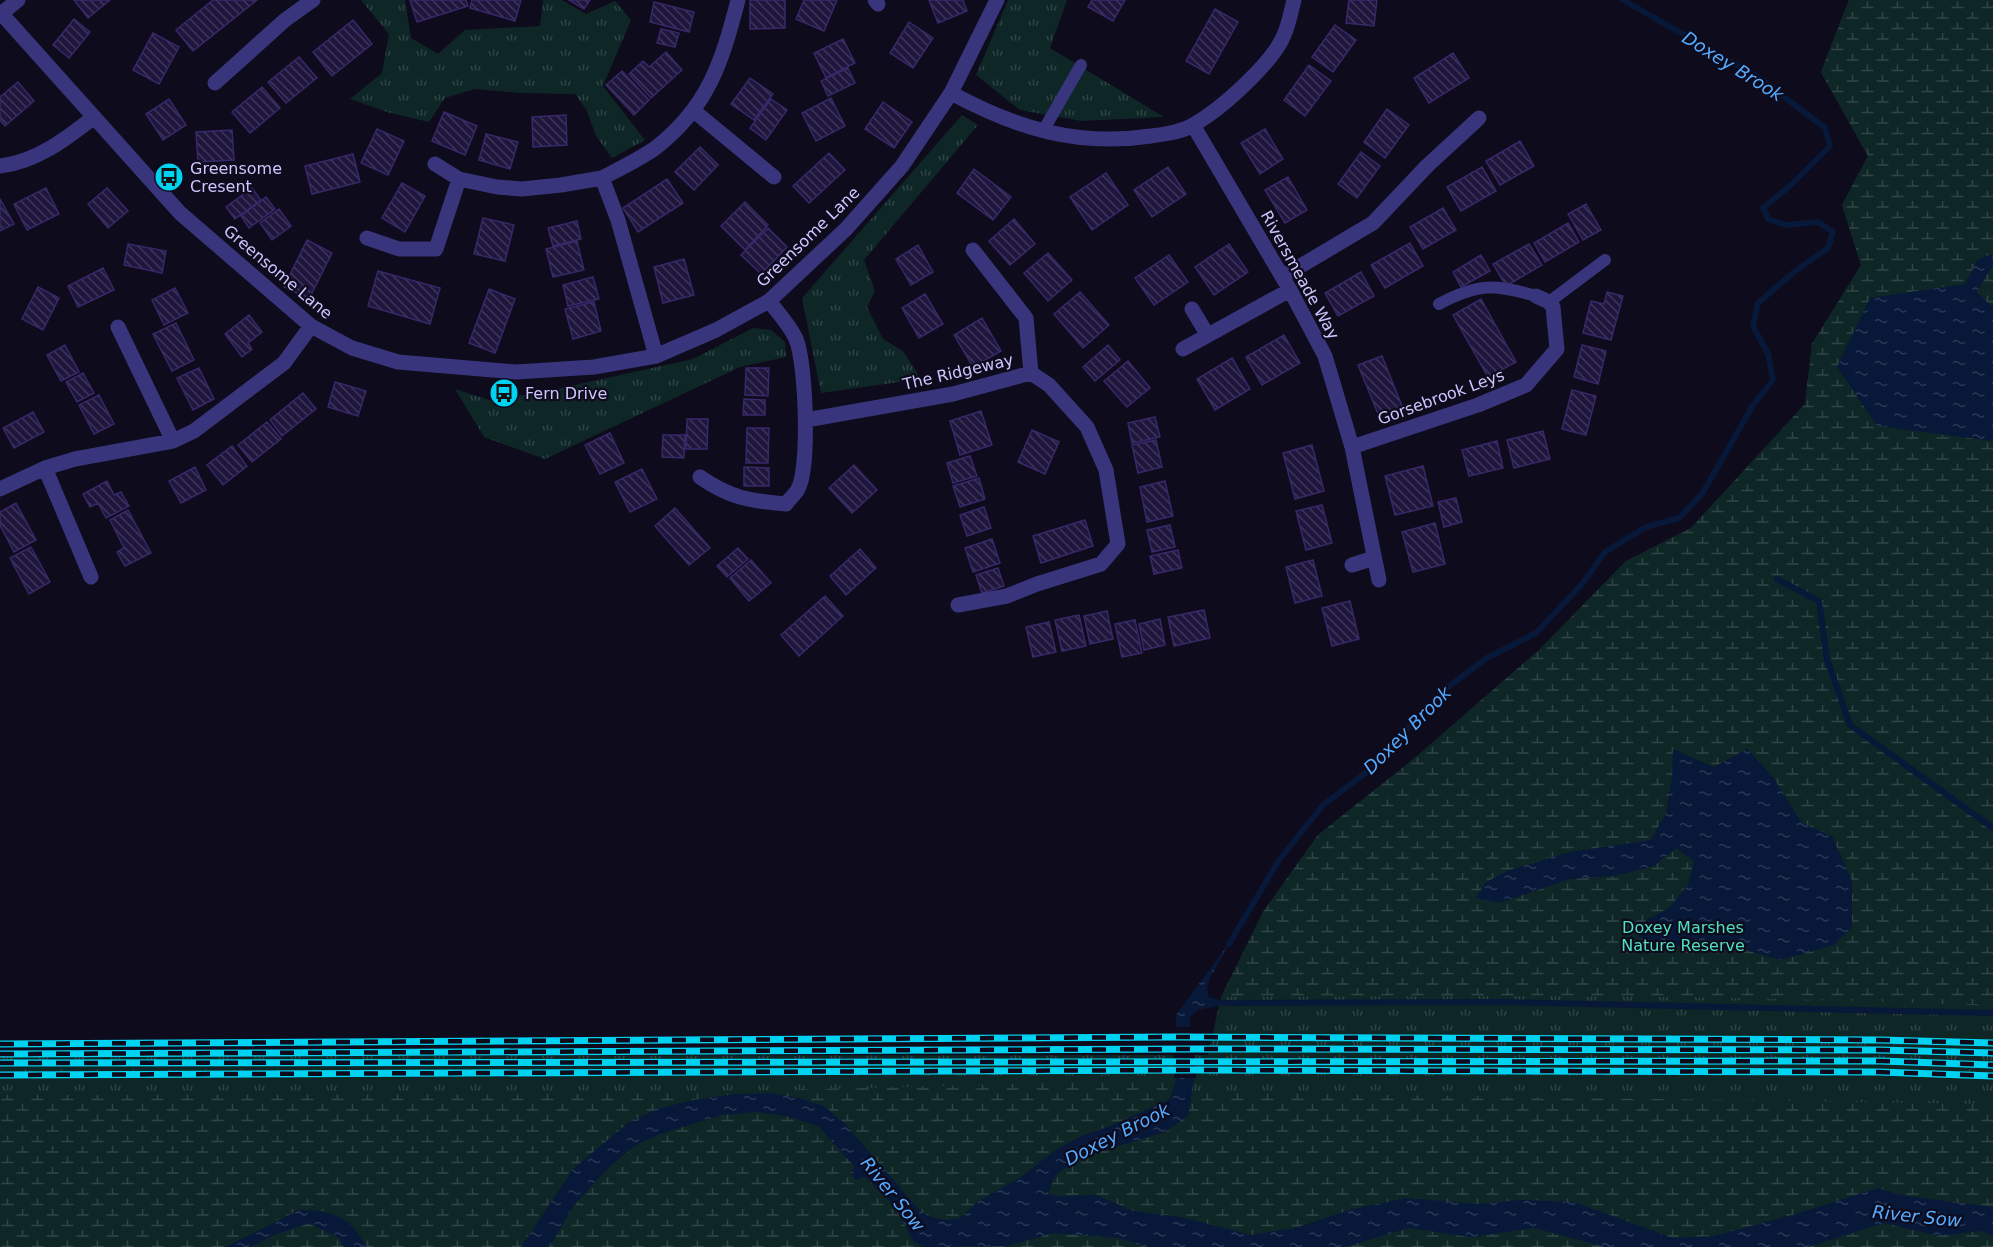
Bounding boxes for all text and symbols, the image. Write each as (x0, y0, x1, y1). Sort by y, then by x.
water label: Doxey Brook (1679, 27, 1789, 106)
place label: Greensome Cresent (190, 159, 282, 196)
bus stop icon: Greensome Cresent (153, 161, 185, 193)
street label: Greensome Lane (753, 183, 863, 291)
street label: Riversmeade Way (1257, 207, 1343, 343)
street label: Greensome Lane (220, 221, 336, 323)
street label: The Ridgeway (900, 350, 1015, 394)
street label: Gorsebrook Leys (1375, 365, 1507, 429)
bus stop icon: Fern Drive (488, 377, 520, 409)
place label: Fern Drive (525, 384, 607, 403)
water label: Doxey Brook (1359, 681, 1456, 778)
park label: Doxey Marshes Nature Reserve (1621, 918, 1745, 955)
water label: Doxey Brook (1061, 1098, 1174, 1169)
water label: River Sow (857, 1153, 929, 1236)
water label: River Sow (1871, 1201, 1963, 1231)

